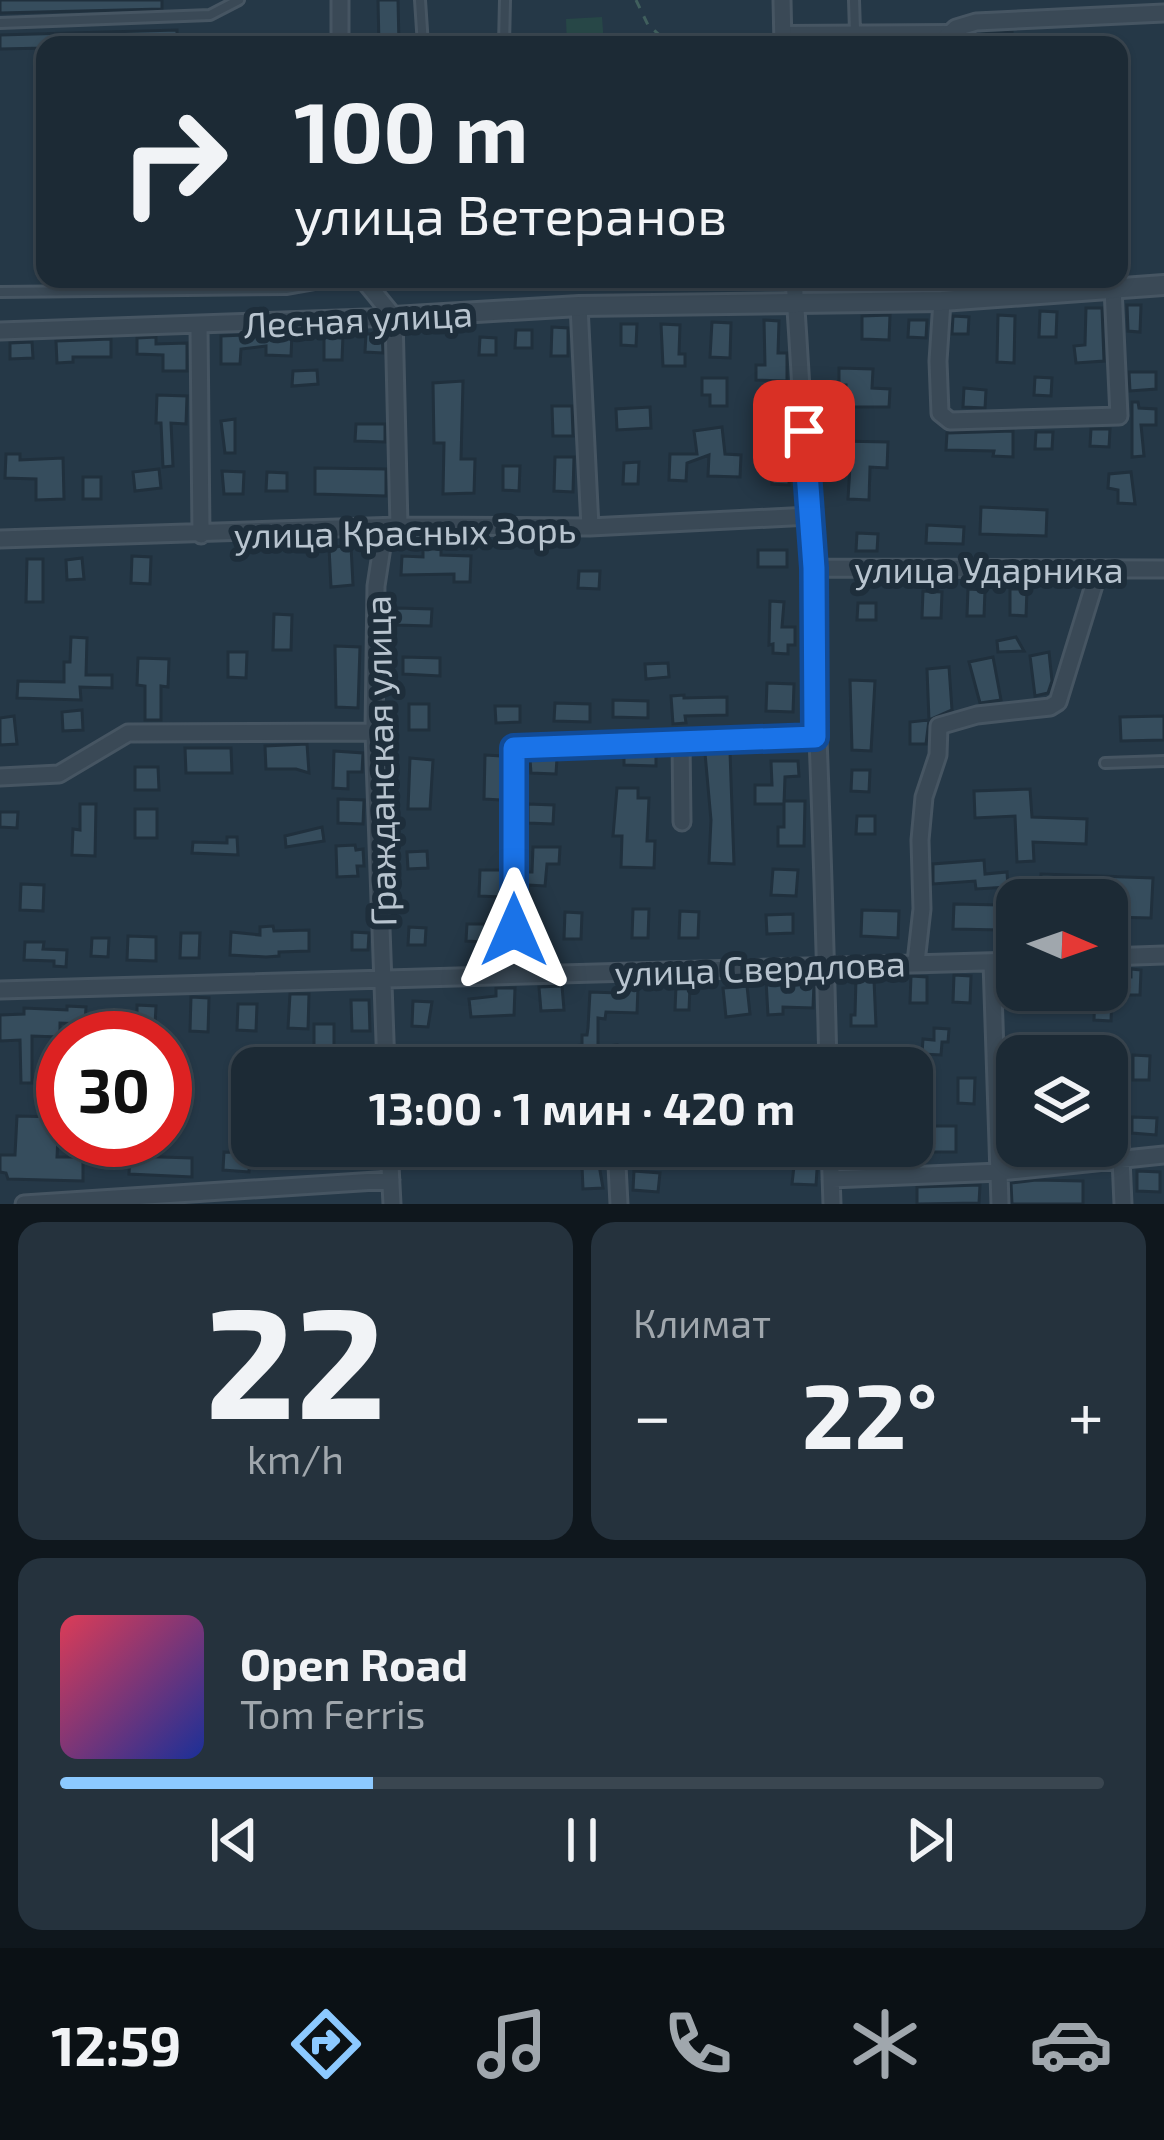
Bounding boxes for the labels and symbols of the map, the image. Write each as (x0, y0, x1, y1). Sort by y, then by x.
street label: Лесная улица (242, 291, 474, 346)
pin (753, 380, 855, 482)
street label: улица Красных Зорь (233, 507, 577, 556)
street label: улица Ударника (854, 547, 1124, 591)
street label: Гражданская улица (355, 595, 404, 927)
position arrow (451, 867, 577, 993)
north arrow (996, 879, 1128, 1011)
street label: улица Свердлова (614, 940, 906, 995)
speed limit sign: 30 (36, 1011, 192, 1167)

